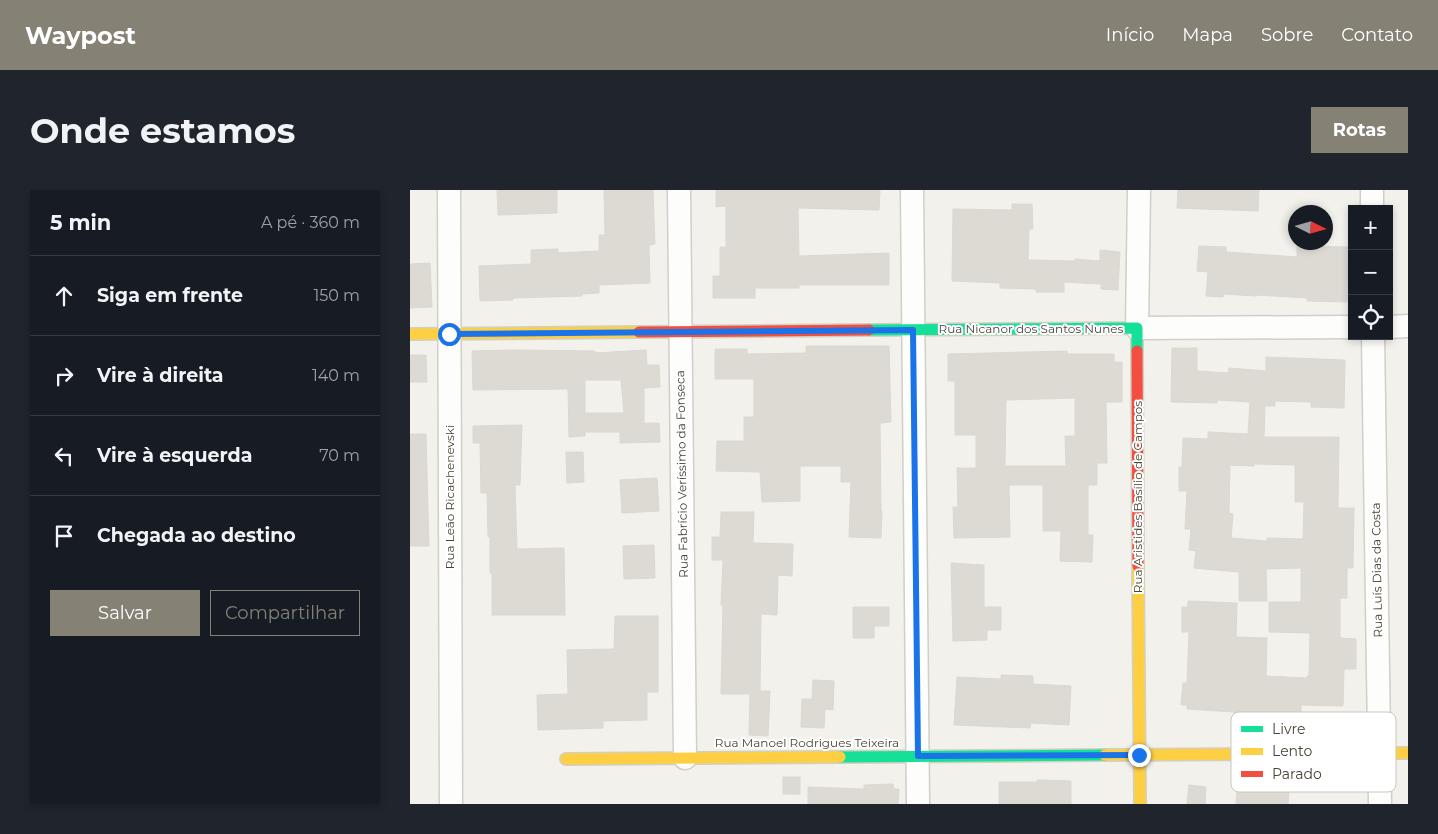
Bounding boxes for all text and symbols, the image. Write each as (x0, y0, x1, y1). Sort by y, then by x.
text: Waypost (25, 21, 136, 50)
text: Início (1106, 24, 1154, 46)
text: Mapa (1182, 24, 1233, 46)
text: Sobre (1261, 24, 1313, 46)
text: Contato (1341, 24, 1413, 46)
button: Rotas (1311, 107, 1408, 153)
text: Onde estamos (30, 109, 295, 152)
north arrow (1288, 205, 1333, 250)
map controls (1348, 205, 1393, 340)
button: + (1348, 205, 1393, 250)
text: 5 min (50, 210, 111, 235)
text: A pé · 360 m (261, 213, 360, 232)
button: − (1348, 250, 1393, 295)
icon: ahead (50, 282, 78, 310)
text: Siga em frente (97, 284, 243, 307)
text: 150 m (313, 286, 360, 305)
button: locate (1348, 295, 1393, 340)
street label: Rua Nicanor dos Santos Nunes (939, 321, 1124, 336)
route start (438, 323, 461, 346)
icon: right (50, 362, 78, 390)
text: Vire à direita (97, 364, 224, 387)
text: 140 m (312, 366, 360, 385)
street label: Rua Fabrício Veríssimo da Fonseca (672, 370, 691, 578)
street label: Rua Aristides Basílio de Campos (1130, 401, 1145, 593)
street label: Rua Leão Ricachenevski (442, 425, 457, 569)
icon: left (50, 442, 78, 470)
text: Vire à esquerda (97, 444, 252, 467)
text: 70 m (319, 446, 360, 465)
street label: Rua Luís Dias da Costa (1368, 502, 1385, 638)
icon: arrive (50, 522, 78, 550)
text: Chegada ao destino (97, 524, 296, 547)
button: Salvar (50, 590, 200, 636)
button: Compartilhar (210, 590, 360, 636)
legend (1231, 712, 1396, 792)
text: Livre (1272, 720, 1306, 738)
street label: Rua Manoel Rodrigues Teixeira (715, 735, 899, 750)
text: Lento (1272, 742, 1312, 760)
route end (1128, 744, 1151, 767)
text: Parado (1272, 765, 1322, 783)

